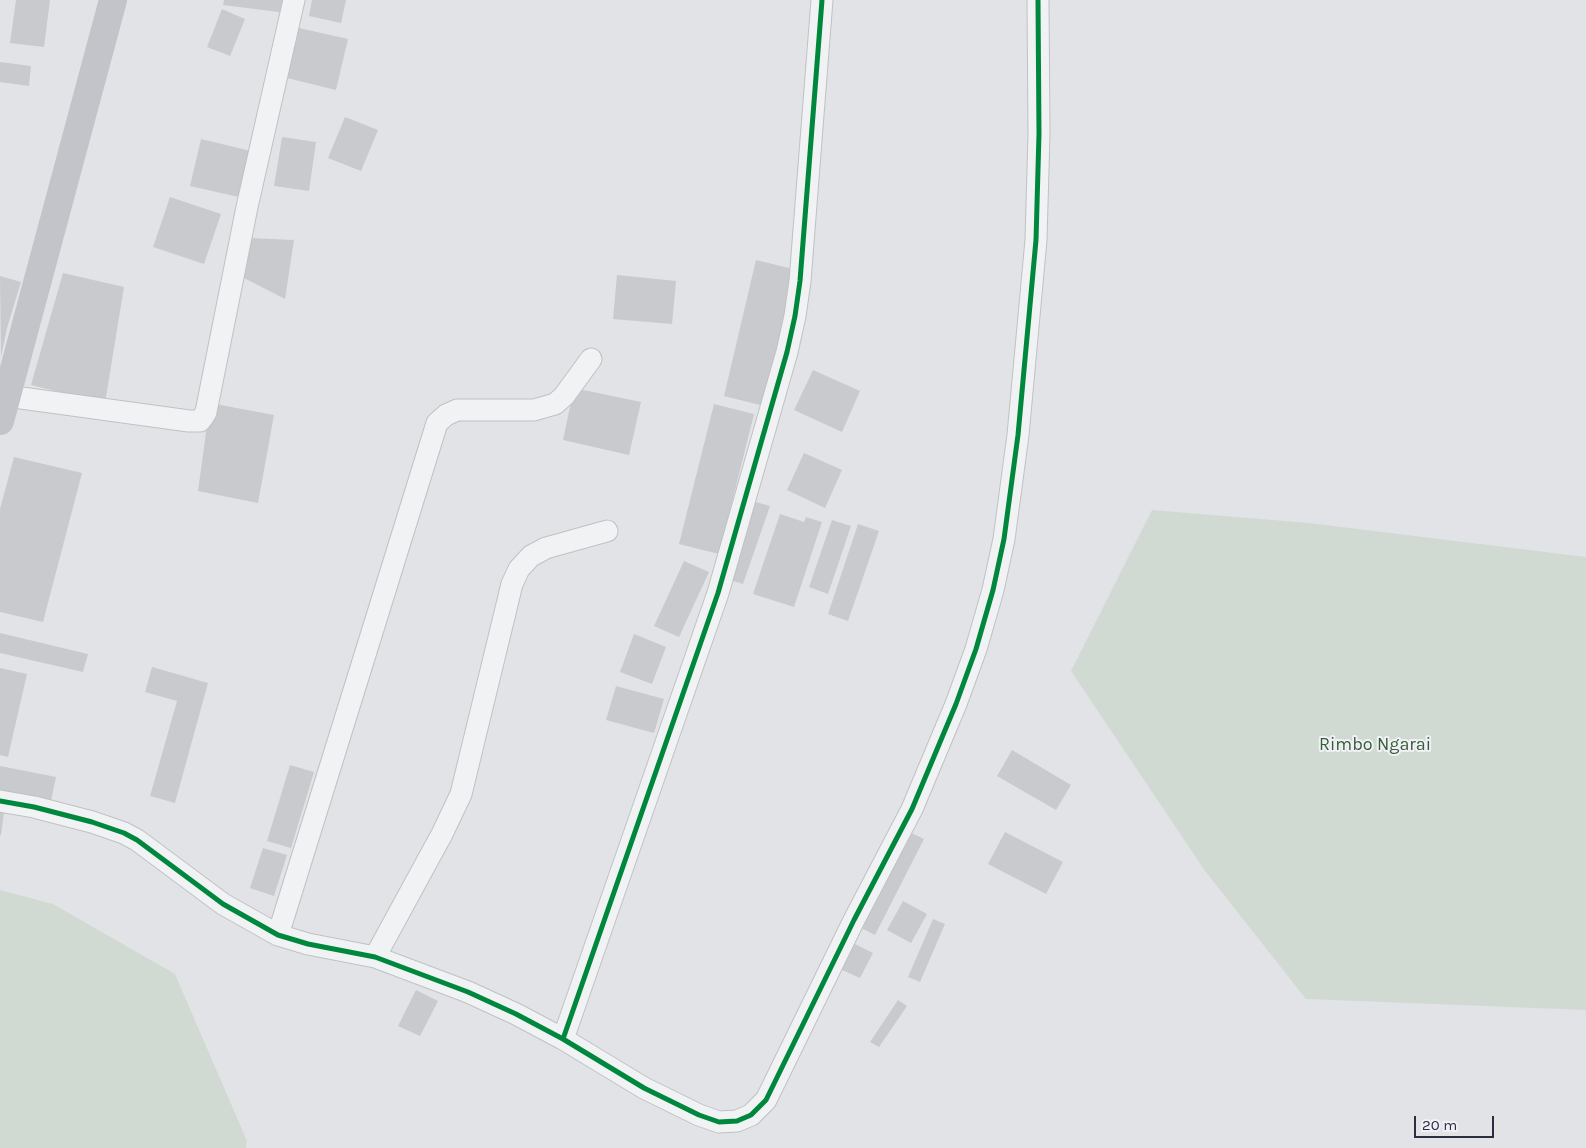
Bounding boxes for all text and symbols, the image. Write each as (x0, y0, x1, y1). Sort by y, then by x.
park label: Rimbo Ngarai (1319, 734, 1431, 756)
scale bar (1416, 1106, 1496, 1138)
text: 20 m (1422, 1116, 1457, 1134)

